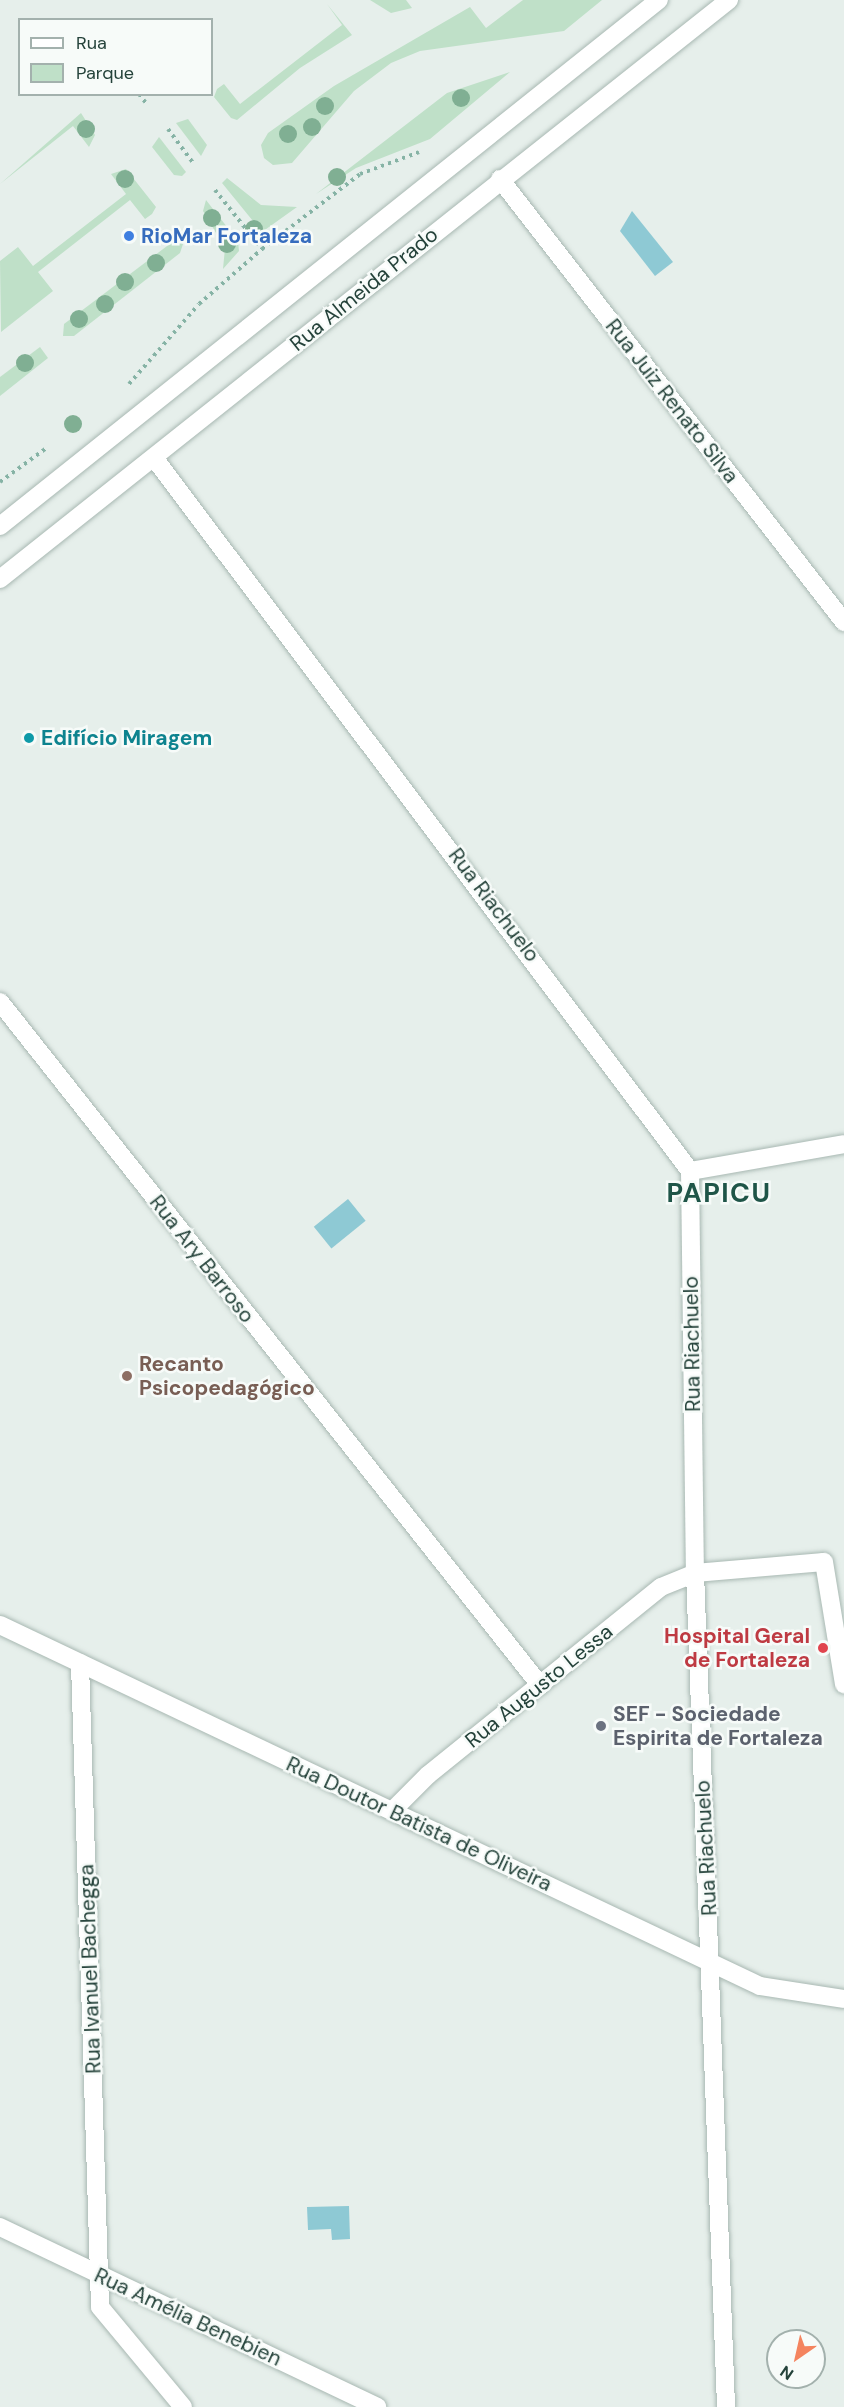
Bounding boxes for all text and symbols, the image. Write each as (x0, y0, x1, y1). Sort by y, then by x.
legend (18, 18, 213, 96)
text: Rua (76, 31, 107, 55)
text: Parque (76, 61, 134, 85)
street label: Rua Almeida Prado (285, 222, 443, 356)
place label: RioMar Fortaleza (141, 223, 312, 249)
marker: RioMar Fortaleza (122, 229, 136, 243)
street label: Rua Juiz Renato Silva (600, 314, 744, 488)
place label: Edifício Miragem (41, 725, 212, 751)
marker: Edifício Miragem (22, 731, 36, 745)
street label: Rua Riachuelo (443, 843, 545, 967)
district label: PAPICU (666, 1177, 772, 1209)
street label: Rua Ary Barroso (144, 1190, 260, 1328)
street label: Rua Riachuelo (678, 1276, 706, 1412)
place label: Recanto Psicopedagógico (139, 1351, 315, 1401)
marker: Recanto Psicopedagógico (120, 1369, 134, 1383)
street label: Rua Augusto Lessa (460, 1619, 618, 1753)
place label: Hospital Geral de Fortaleza (664, 1623, 810, 1673)
marker: Hospital Geral de Fortaleza (814, 1639, 832, 1657)
place label: SEF - Sociedade Espirita de Fortaleza (613, 1701, 823, 1751)
marker: SEF - Sociedade Espirita de Fortaleza (594, 1719, 608, 1733)
street label: Rua Doutor Batista de Oliveira (282, 1751, 556, 1897)
street label: Rua Riachuelo (690, 1780, 722, 1916)
street label: Rua Ivanuel Bachegga (74, 1864, 106, 2074)
street label: Rua Amélia Benebien (90, 2263, 286, 2371)
north arrow (766, 2329, 826, 2389)
text: N (776, 2361, 797, 2385)

